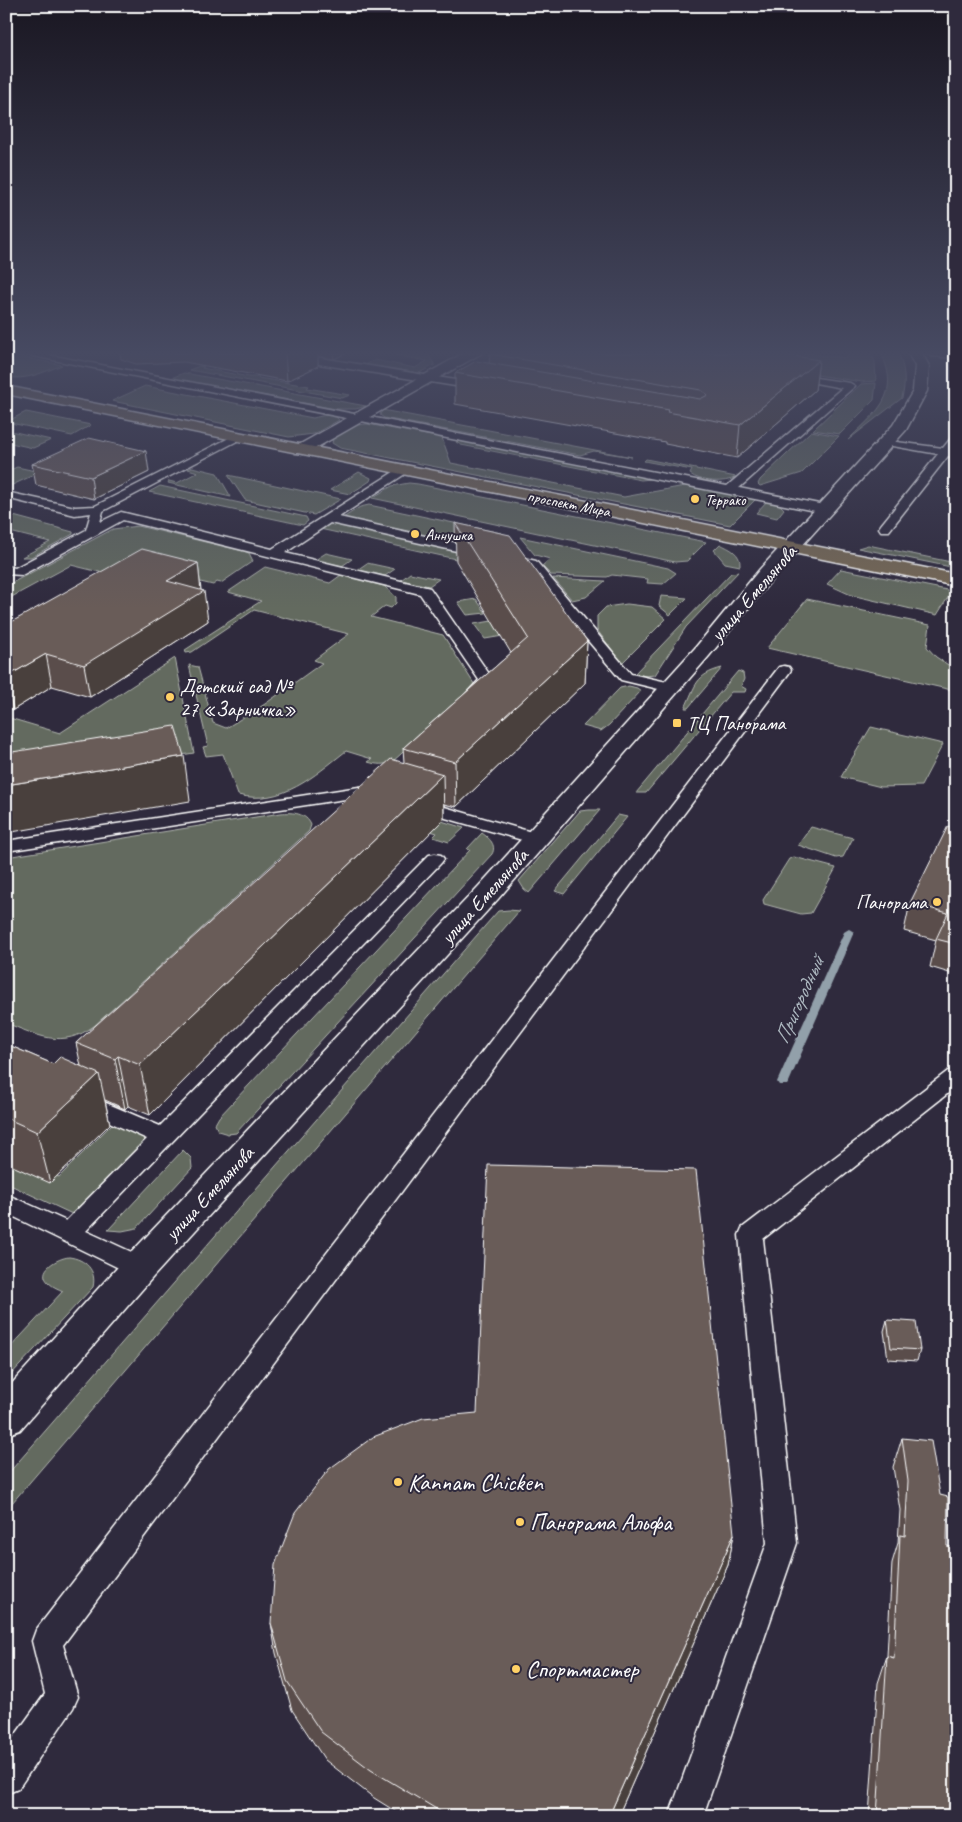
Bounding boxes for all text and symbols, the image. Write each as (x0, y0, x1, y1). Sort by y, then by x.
street label: проспект Мира (526, 486, 613, 522)
place label: Террако (705, 490, 747, 510)
marker: Террако (689, 493, 701, 505)
place label: Аннушка (425, 525, 474, 545)
marker: Аннушка (409, 528, 421, 540)
street label: улица Емельянова (704, 539, 803, 647)
place label: Детский сад № 27 «Зарничка» (180, 674, 296, 722)
marker: Детский сад № 27 «Зарничка» (164, 691, 176, 703)
place label: ТЦ Панорама (687, 711, 786, 736)
marker: ТЦ Панорама (671, 717, 683, 729)
street label: улица Емельянова (434, 843, 535, 950)
place label: Панорама (856, 890, 928, 915)
marker: Панорама (931, 896, 943, 908)
water label: Пригородный (768, 949, 831, 1048)
street label: улица Емельянова (159, 1140, 260, 1246)
place label: Kannam Chicken (408, 1467, 544, 1497)
marker: Kannam Chicken (392, 1476, 404, 1488)
place label: Панорама Альфа (530, 1507, 673, 1537)
marker: Панорама Альфа (514, 1516, 526, 1528)
place label: Спортмастер (526, 1654, 640, 1684)
marker: Спортмастер (510, 1663, 522, 1675)

